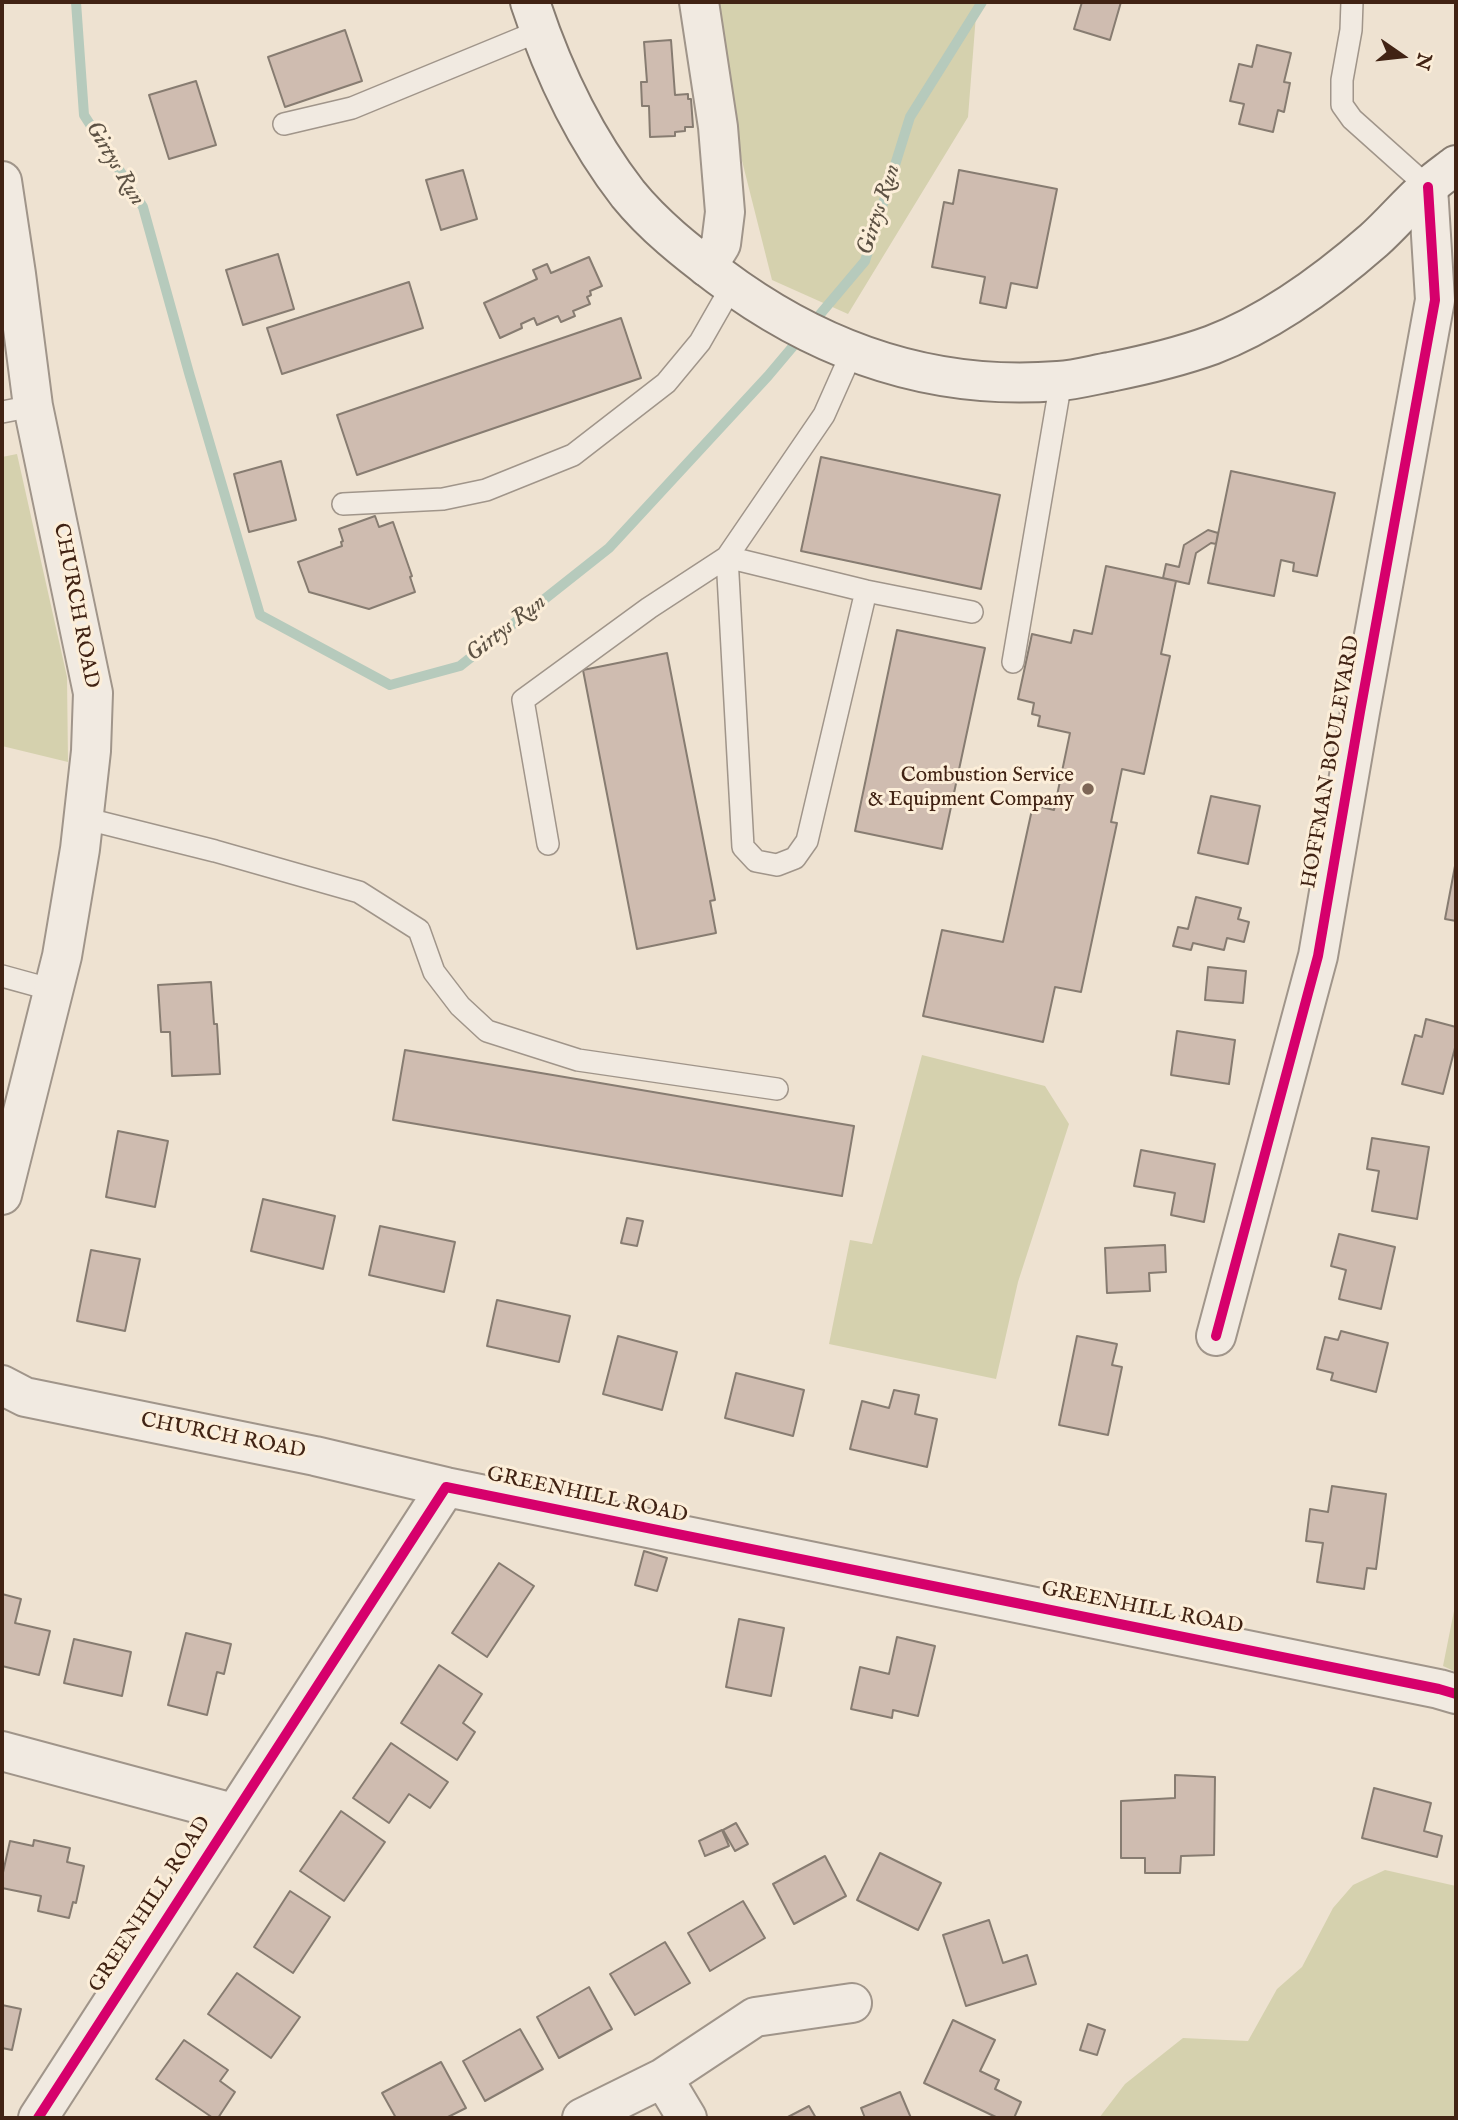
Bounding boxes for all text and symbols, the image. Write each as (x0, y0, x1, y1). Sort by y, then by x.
north arrow (1367, 21, 1437, 91)
text: N (1409, 50, 1436, 72)
water label: Girtys Run (78, 117, 150, 211)
water label: Girtys Run (852, 161, 908, 259)
street label: CHURCH ROAD (47, 521, 103, 691)
water label: Girtys Run (461, 589, 553, 669)
street label: HOFFMAN BOULEVARD (1297, 634, 1367, 890)
place label: Combustion Service & Equipment Company (868, 764, 1074, 814)
marker: Combustion Service & Equipment Company (1080, 781, 1096, 797)
street label: CHURCH ROAD (138, 1409, 308, 1465)
street label: GREENHILL ROAD (484, 1462, 690, 1530)
street label: GREENHILL ROAD (1039, 1577, 1245, 1641)
street label: GREENHILL ROAD (85, 1812, 217, 1998)

